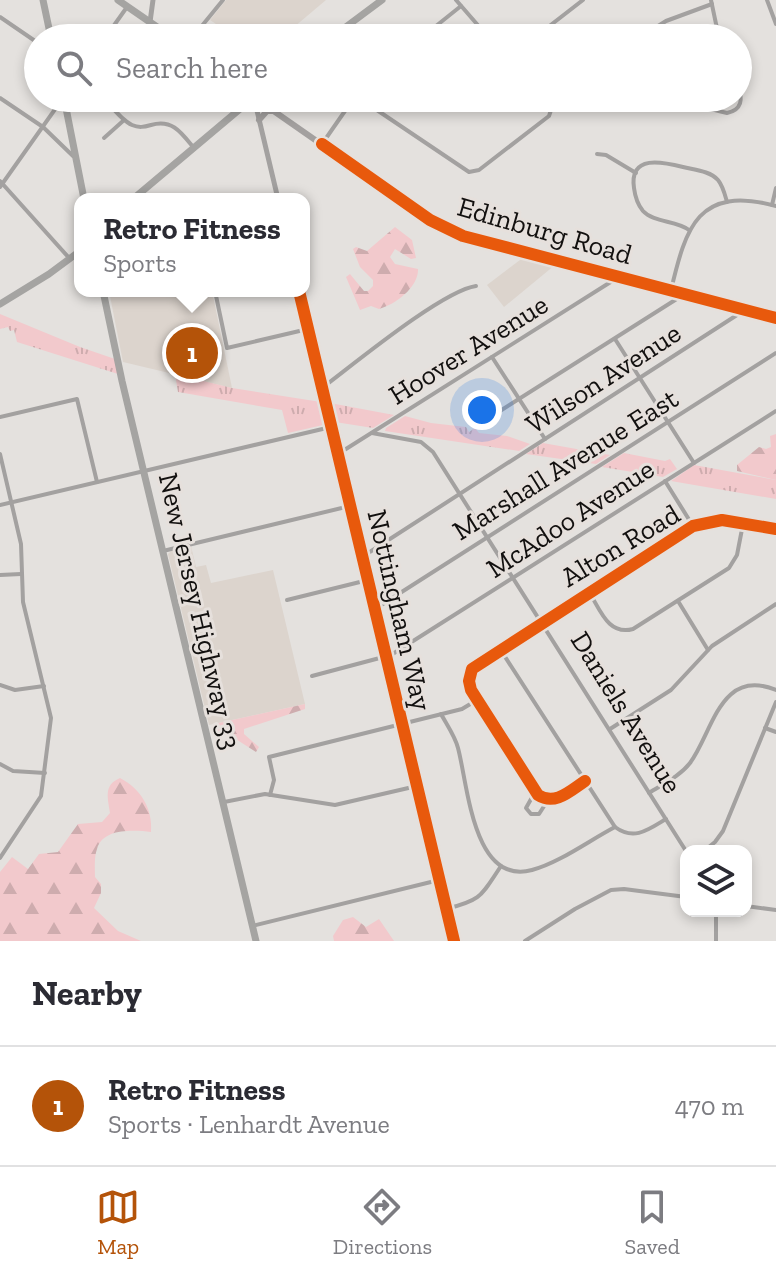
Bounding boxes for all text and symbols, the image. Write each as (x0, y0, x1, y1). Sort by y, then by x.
search box (24, 24, 752, 112)
icon: search (52, 46, 96, 90)
text: Search here (116, 50, 268, 86)
street label: Edinburg Road (454, 190, 636, 271)
popup (74, 193, 310, 297)
text: Retro Fitness (103, 211, 281, 247)
text: Sports (103, 247, 177, 279)
street label: Hoover Avenue (383, 287, 554, 411)
street label: Wilson Avenue (520, 316, 687, 441)
pin: 1 (166, 323, 218, 383)
street label: Marshall Avenue East (447, 381, 684, 547)
your location (462, 390, 502, 430)
street label: McAdoo Avenue (480, 452, 660, 585)
street label: New Jersey Highway 33 (152, 470, 247, 753)
street label: Alton Road (555, 497, 686, 594)
street label: Nottingham Way (360, 506, 439, 715)
street label: Daniels Avenue (564, 625, 689, 799)
map controls (680, 845, 752, 917)
button: layers (680, 845, 752, 917)
text: Nearby (32, 973, 142, 1014)
text: Retro Fitness (108, 1072, 286, 1108)
text: 1 (53, 1090, 63, 1122)
text: 470 m (675, 1090, 744, 1122)
text: Sports · Lenhardt Avenue (108, 1108, 390, 1140)
tab: Map (96, 1185, 140, 1260)
tab: Directions (333, 1185, 432, 1260)
tab: Saved (625, 1185, 680, 1260)

